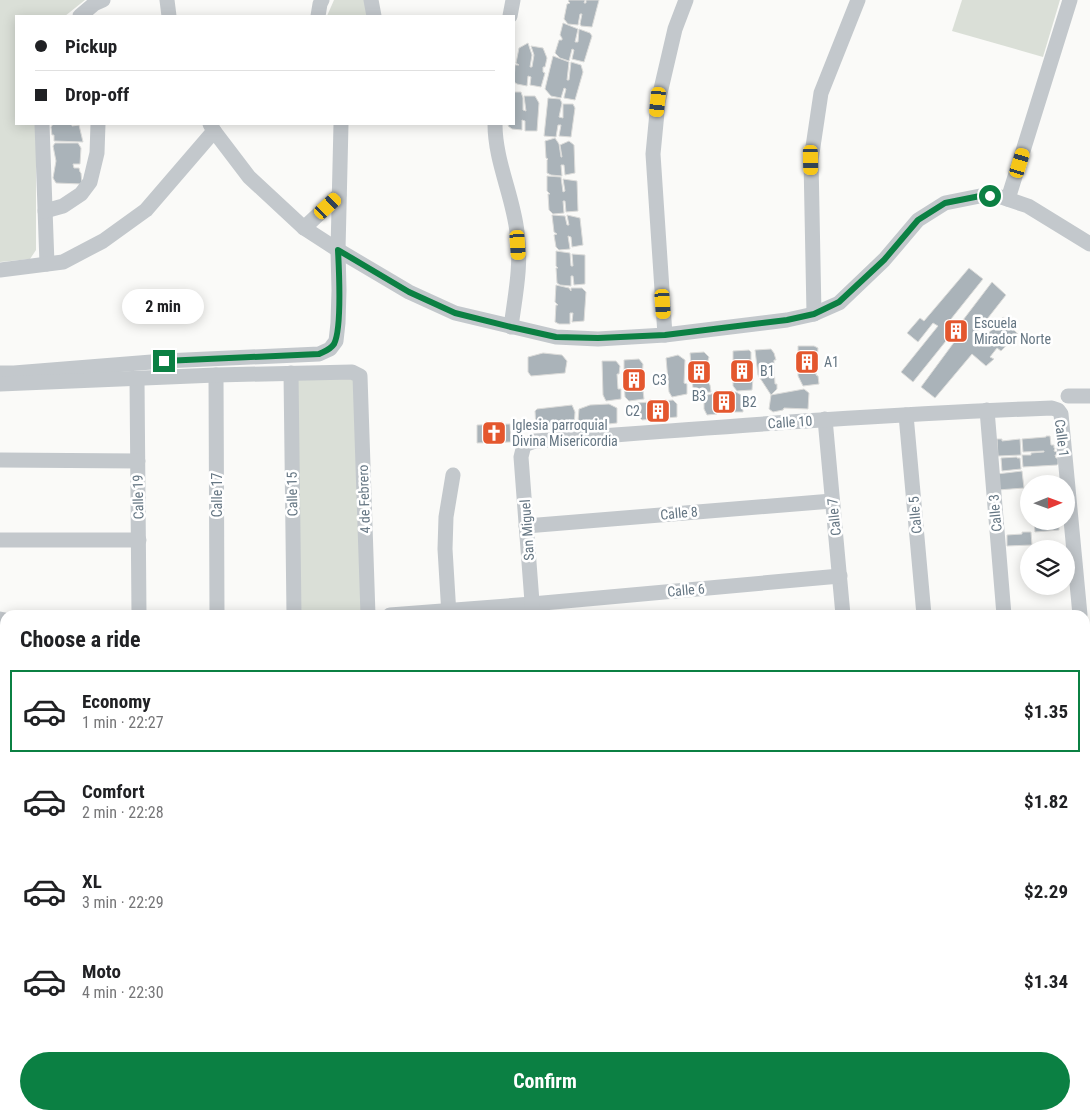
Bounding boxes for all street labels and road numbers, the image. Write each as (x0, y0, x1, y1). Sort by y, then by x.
street label: Calle 10 (767, 412, 813, 432)
street label: Calle 1 (1052, 418, 1072, 458)
street label: 4 de Febrero (355, 464, 373, 534)
street label: Calle 15 (284, 471, 300, 516)
street label: Calle 17 (209, 473, 225, 517)
street label: Calle 19 (130, 475, 146, 519)
street label: Calle 3 (985, 493, 1005, 533)
street label: Calle 5 (905, 495, 925, 535)
street label: Calle 7 (824, 497, 844, 537)
street label: San Miguel (517, 499, 537, 561)
street label: Calle 8 (659, 503, 699, 523)
street label: Calle 6 (666, 580, 706, 600)

